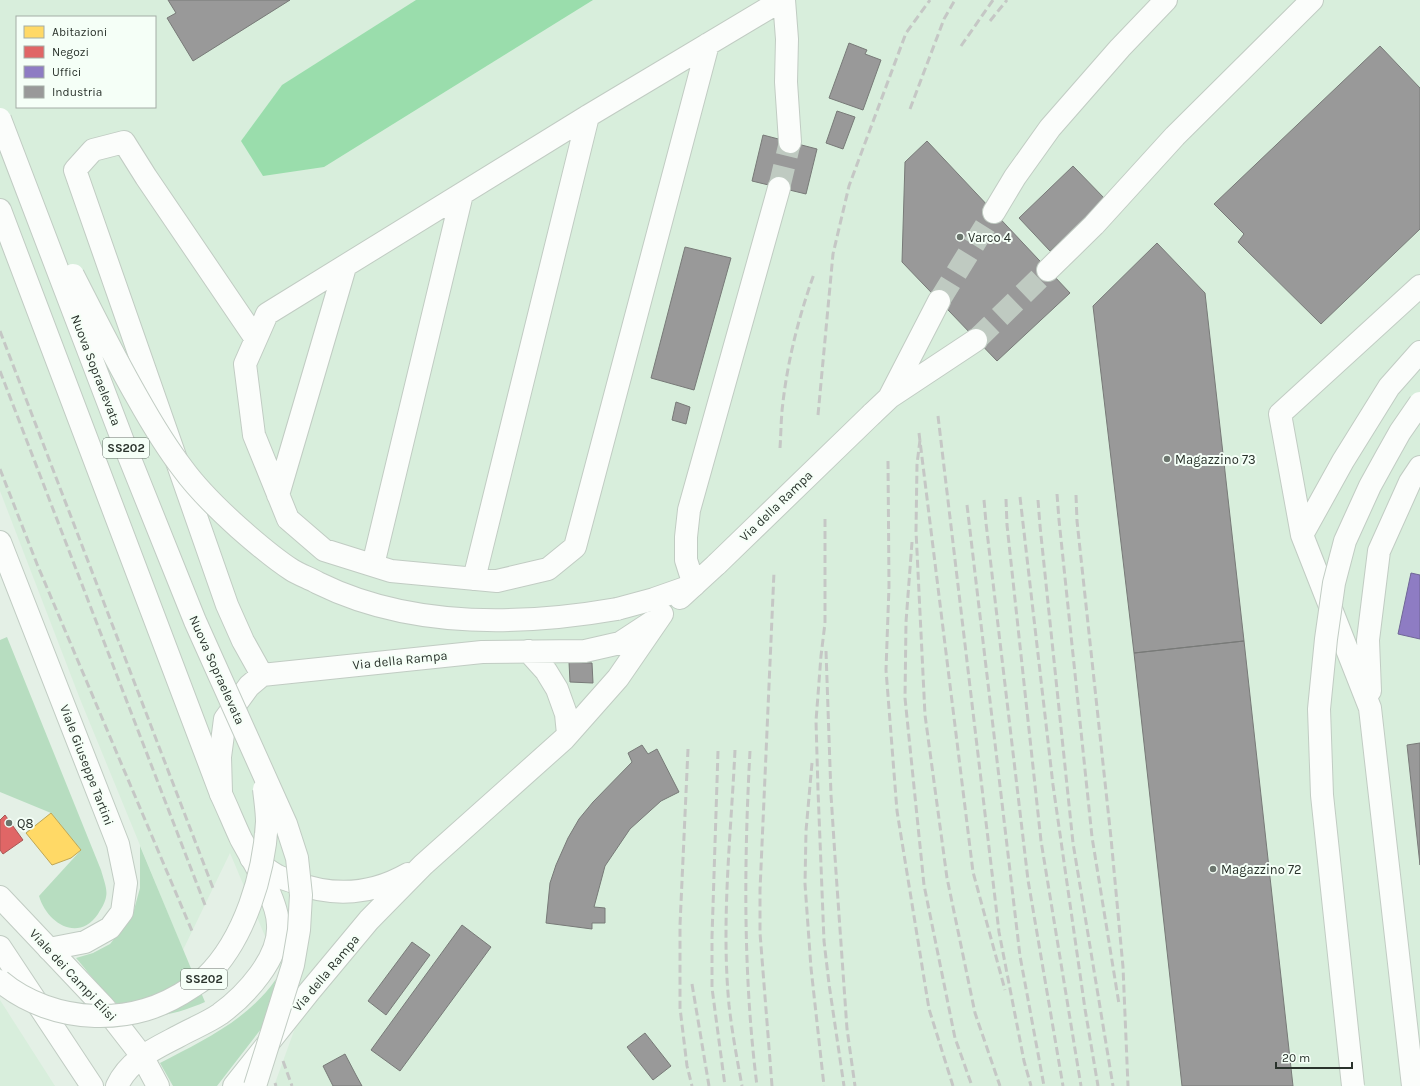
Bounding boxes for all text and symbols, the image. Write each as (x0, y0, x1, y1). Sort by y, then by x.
legend (16, 16, 156, 108)
text: Abitazioni (52, 25, 107, 39)
text: Negozi (52, 45, 89, 59)
text: Uffici (52, 65, 81, 79)
text: Industria (52, 85, 102, 99)
place label: Varco 4 (968, 230, 1011, 245)
marker: Varco 4 (955, 232, 965, 242)
street label: Nuova Sopraelevata (68, 312, 124, 428)
road number: SS202 (103, 438, 149, 458)
place label: Magazzino 73 (1175, 452, 1256, 467)
marker: Magazzino 73 (1162, 454, 1172, 464)
street label: Via della Rampa (736, 467, 816, 545)
street label: Nuova Sopraelevata (186, 613, 248, 727)
street label: Via della Rampa (352, 648, 448, 672)
street label: Viale Giuseppe Tartini (57, 703, 117, 827)
place label: Q8 (17, 816, 33, 831)
marker: Q8 (4, 818, 14, 828)
place label: Magazzino 72 (1221, 862, 1302, 877)
marker: Magazzino 72 (1208, 864, 1218, 874)
street label: Viale dei Campi Elisi (26, 926, 120, 1024)
street label: Via della Rampa (290, 932, 362, 1014)
road number: SS202 (181, 969, 227, 989)
scale bar (1276, 1044, 1352, 1070)
text: 20 m (1282, 1051, 1310, 1065)

